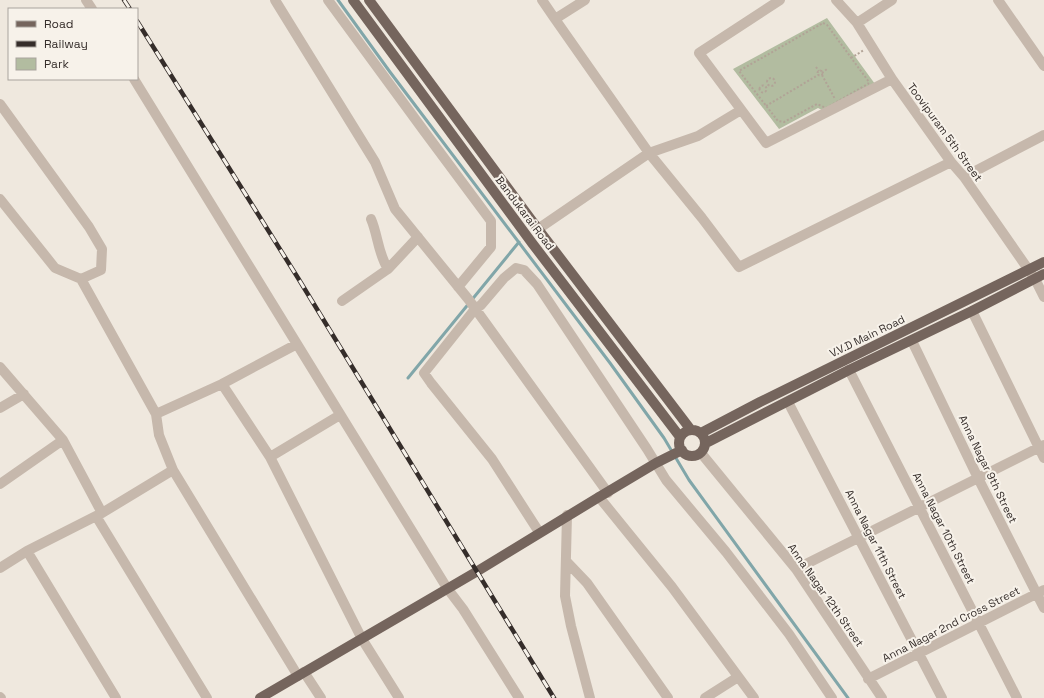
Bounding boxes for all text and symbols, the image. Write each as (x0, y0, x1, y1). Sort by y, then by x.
legend (8, 8, 138, 80)
text: Road (44, 16, 73, 32)
text: Railway (44, 36, 88, 52)
text: Park (44, 56, 69, 72)
street label: Toovipuram 5th Street (904, 80, 986, 184)
street label: Bandukarai Road (493, 173, 557, 253)
street label: V.V.D Main Road (827, 312, 907, 360)
street label: Anna Nagar 9th Street (956, 413, 1020, 525)
street label: Anna Nagar 10th Street (910, 470, 978, 586)
street label: Anna Nagar 11th Street (842, 487, 910, 601)
street label: Anna Nagar 12th Street (785, 541, 867, 649)
street label: Anna Nagar 2nd Cross Street (880, 583, 1022, 665)

